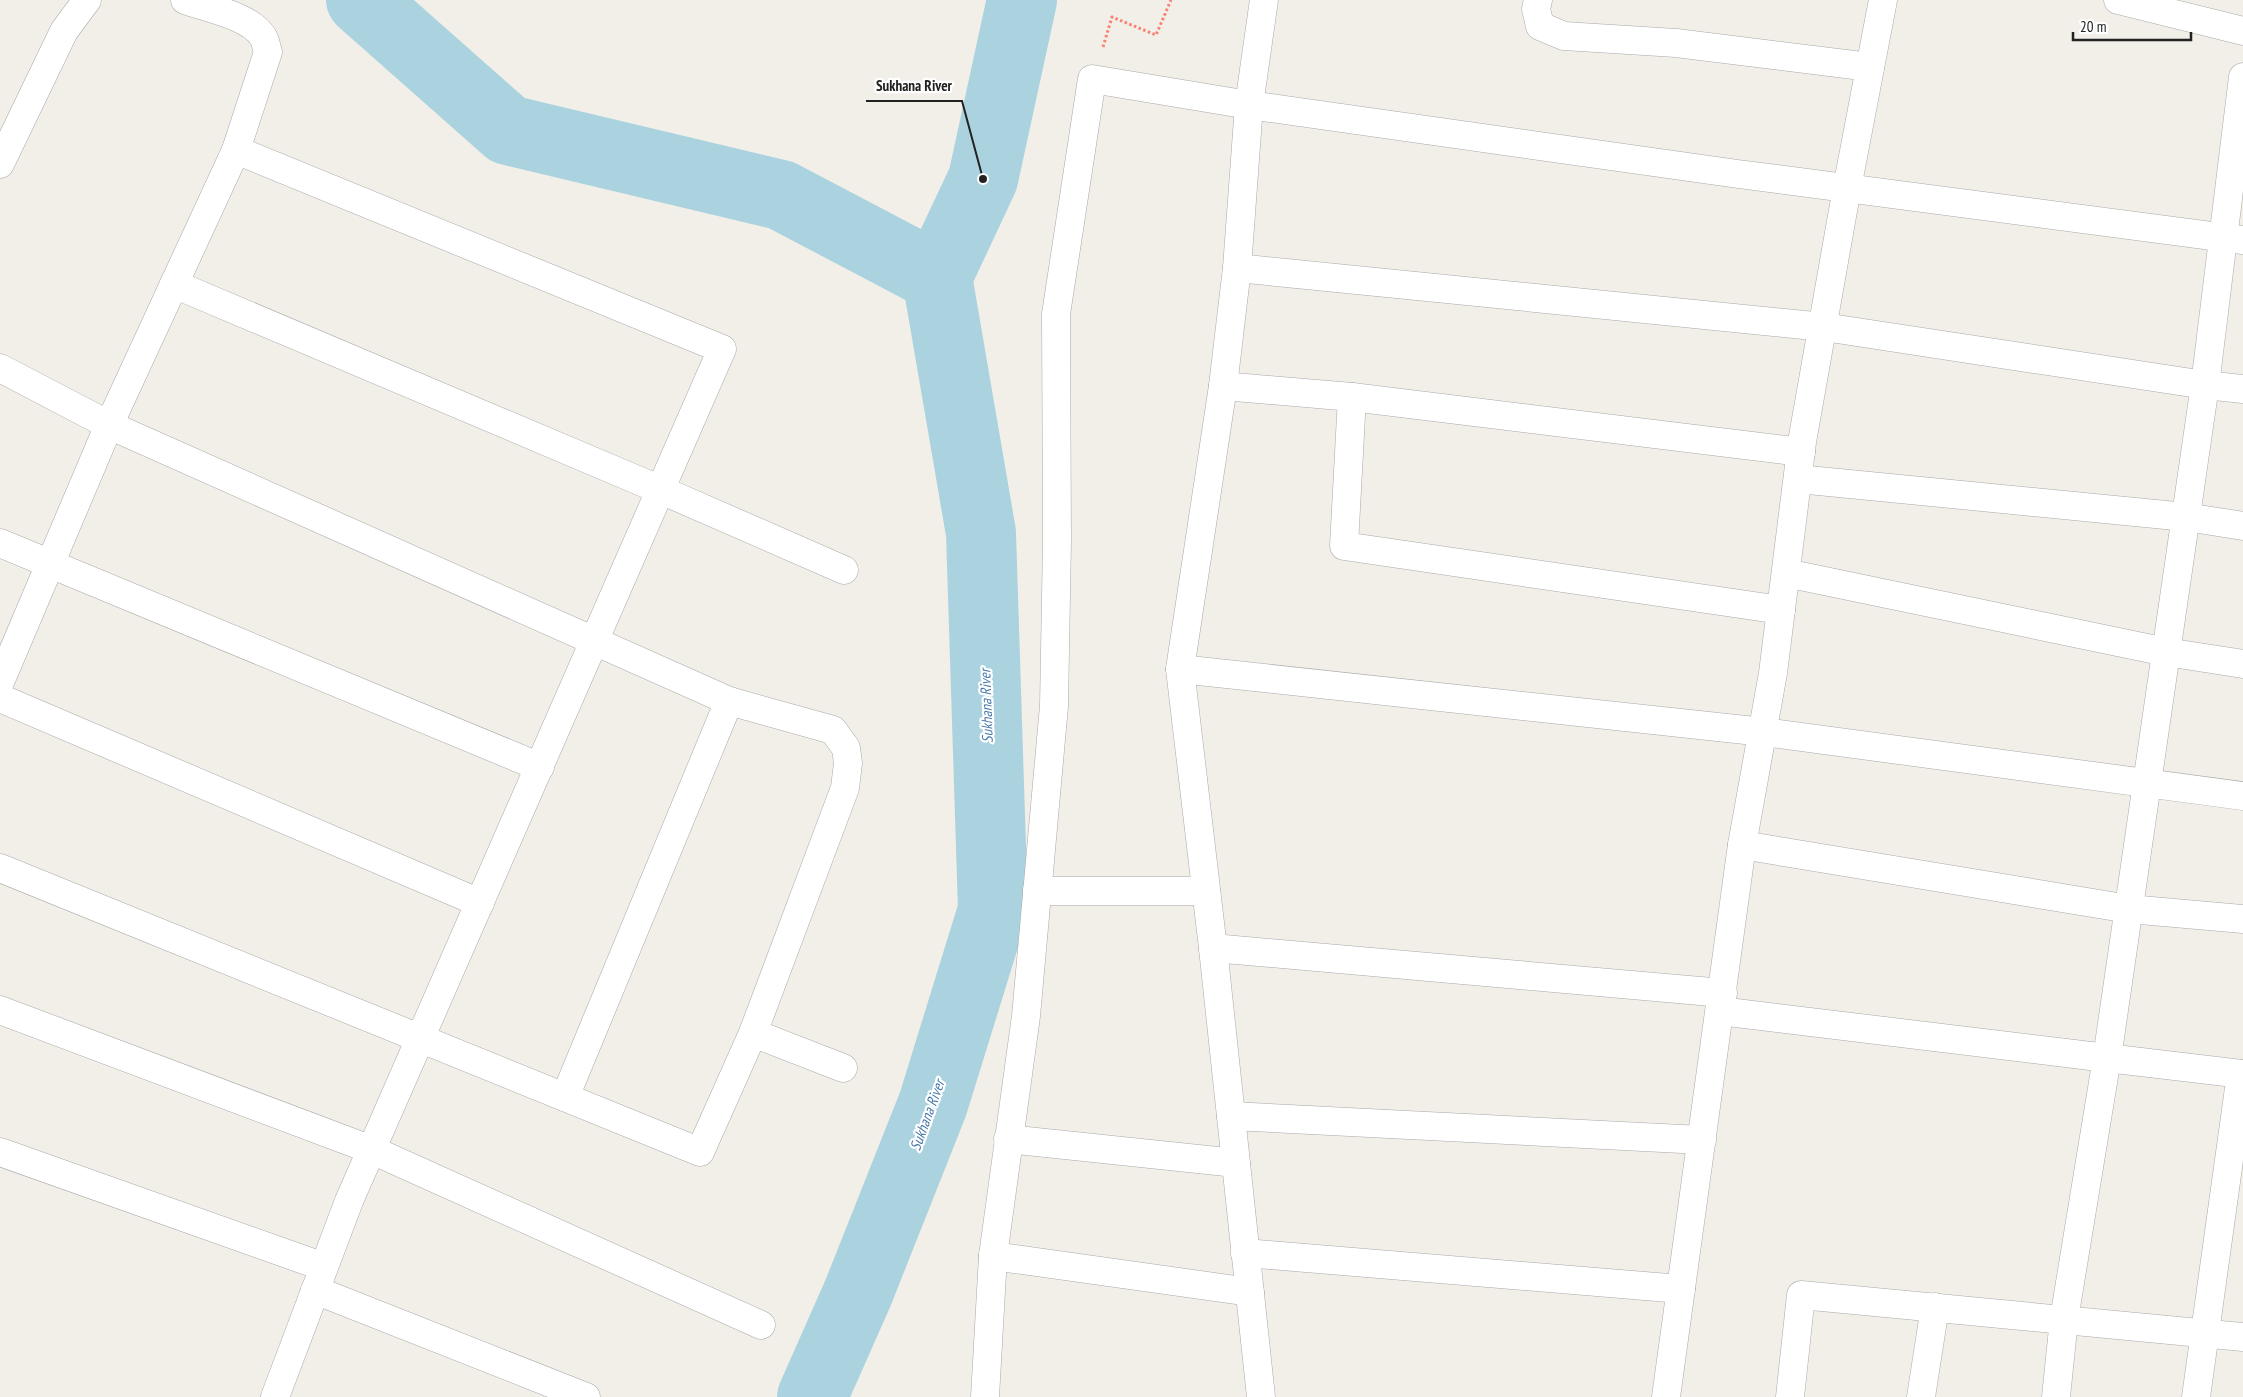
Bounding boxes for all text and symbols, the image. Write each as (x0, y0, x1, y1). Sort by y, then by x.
scale bar (2073, 10, 2190, 42)
text: 20 m (2080, 17, 2106, 36)
callout: Sukhana River (866, 71, 962, 101)
text: Sukhana River (876, 76, 953, 95)
water label: Sukhana River (975, 667, 997, 743)
water label: Sukhana River (905, 1075, 949, 1153)

